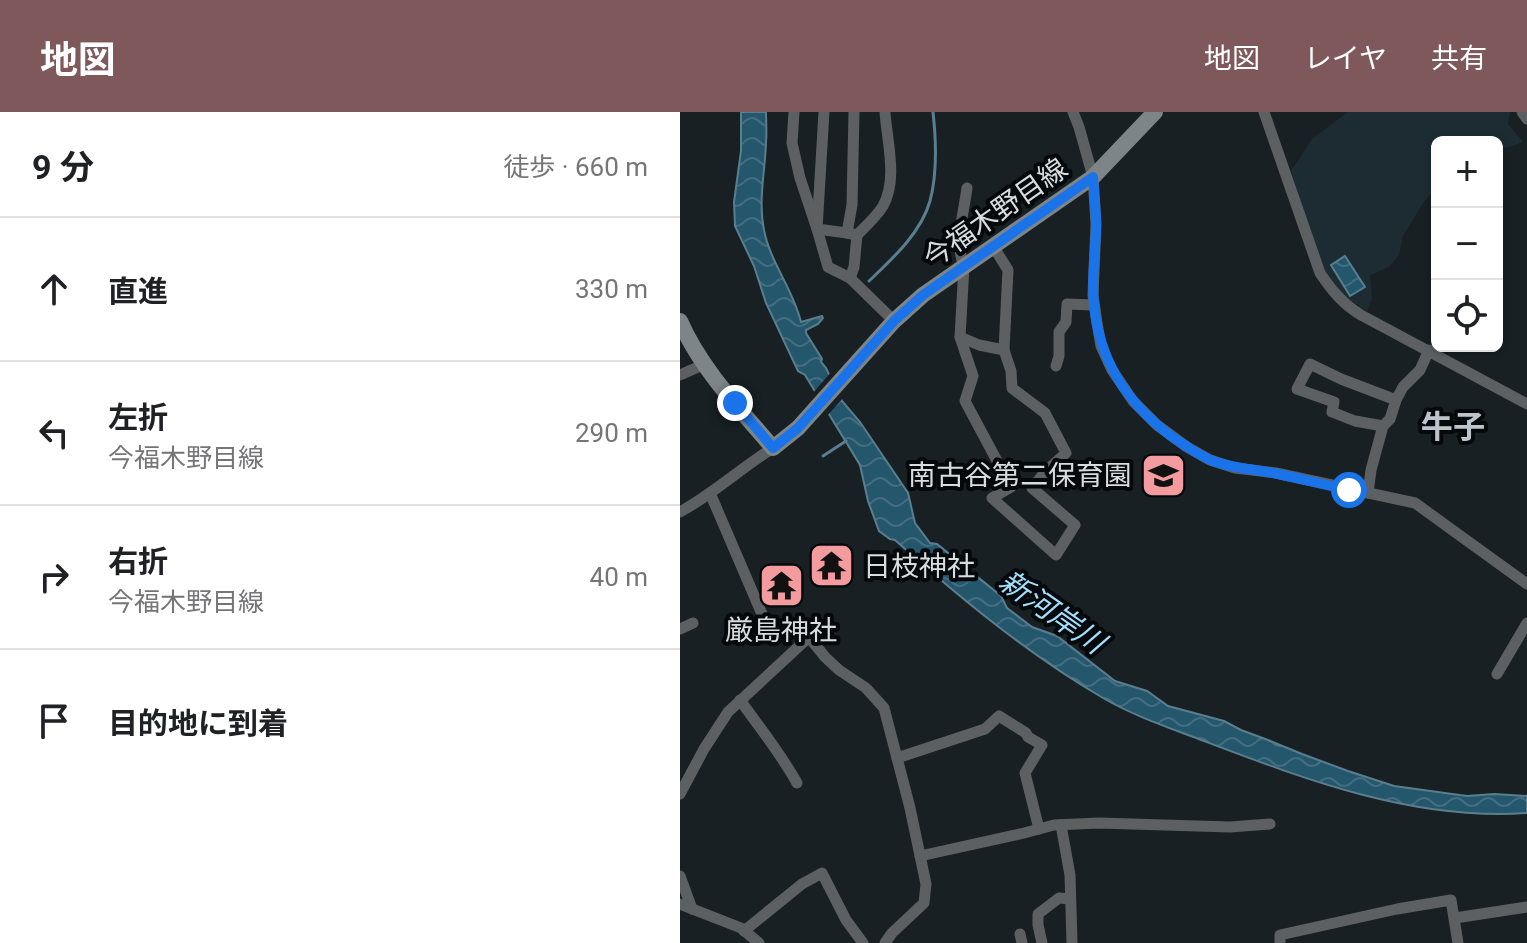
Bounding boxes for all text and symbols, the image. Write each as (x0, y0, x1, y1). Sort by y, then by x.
text: 地図 (40, 38, 116, 82)
text: 地図 (1204, 42, 1260, 75)
text: レイヤ (1304, 42, 1387, 75)
text: 共有 (1431, 42, 1487, 75)
map controls (1431, 136, 1503, 352)
button: + (1431, 136, 1503, 208)
text: 9 分 (32, 147, 94, 187)
text: 徒歩 · 660 m (503, 152, 648, 182)
street label: 今福木野目線 (917, 152, 1074, 275)
button: − (1431, 208, 1503, 280)
icon: ahead (32, 267, 76, 311)
text: 直進 (108, 274, 168, 309)
text: 330 m (575, 274, 648, 304)
button: locate (1431, 280, 1503, 352)
route end (717, 385, 753, 421)
text: 左折 (108, 400, 168, 435)
district label: 牛子 (1421, 408, 1485, 446)
icon: left (32, 411, 76, 455)
text: 290 m (575, 418, 648, 448)
text: 今福木野目線 (108, 443, 264, 473)
school or university icon: 南古谷第二保育園 (1139, 451, 1187, 499)
place label: 南古谷第二保育園 (908, 459, 1132, 492)
route start (1331, 472, 1367, 508)
temple icon: 日枝神社 (808, 542, 856, 590)
text: 右折 (108, 544, 168, 579)
place label: 日枝神社 (863, 550, 975, 583)
icon: right (32, 555, 76, 599)
text: 40 m (590, 562, 648, 592)
temple icon: 厳島神社 (757, 562, 805, 610)
water label: 新河岸川 (993, 563, 1114, 662)
text: 今福木野目線 (108, 587, 264, 617)
place label: 厳島神社 (725, 614, 837, 647)
icon: arrive (32, 699, 76, 743)
text: 目的地に到着 (108, 706, 288, 741)

